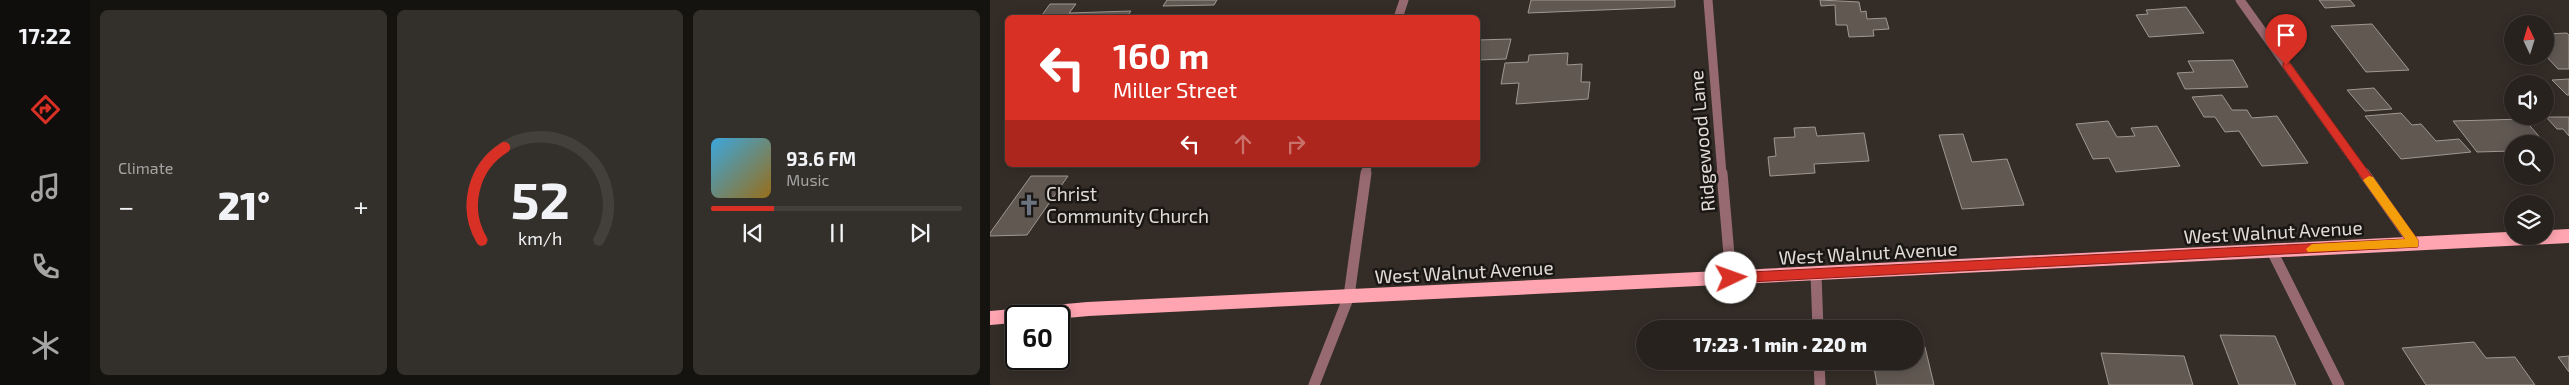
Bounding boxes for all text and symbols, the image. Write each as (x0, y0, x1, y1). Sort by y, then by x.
pin (2265, 14, 2307, 65)
north arrow (2504, 15, 2554, 65)
map controls (2504, 15, 2554, 245)
icon: arrive (2272, 21, 2300, 49)
text: 17:22 (19, 22, 71, 48)
text: 160 m (1113, 34, 1209, 76)
icon: left (1030, 35, 1095, 100)
street label: Ridgewood Lane (1684, 69, 1719, 213)
button: sound (2504, 75, 2554, 125)
text: Miller Street (1113, 76, 1237, 102)
icon: directions (28, 92, 63, 127)
icon: left (1176, 130, 1204, 158)
icon: ahead (1229, 130, 1257, 158)
icon: right (1282, 130, 1310, 158)
button: search (2504, 135, 2554, 185)
text: 93.6 FM (786, 147, 856, 170)
text: Climate (118, 158, 173, 177)
text: 52 (511, 167, 569, 229)
icon: music (28, 170, 63, 205)
text: Music (786, 170, 829, 189)
text: 21° (218, 182, 270, 228)
place label: Christ Community Church (1046, 182, 1209, 227)
text: − (118, 189, 134, 223)
text: + (353, 189, 369, 223)
church icon: Christ Community Church (1016, 192, 1042, 218)
button: layers (2504, 195, 2554, 245)
street label: West Walnut Avenue (2183, 215, 2363, 248)
icon: previous (739, 219, 767, 247)
icon: pause (823, 219, 851, 247)
icon: next (906, 219, 934, 247)
text: km/h (518, 227, 562, 249)
street label: West Walnut Avenue (1778, 236, 1958, 269)
icon: phone (28, 249, 63, 284)
position arrow (1704, 251, 1756, 303)
street label: West Walnut Avenue (1374, 255, 1554, 288)
speed limit sign: 60 (1005, 305, 1070, 370)
icon: climate (28, 328, 63, 363)
text: 17:23 · 1 min · 220 m (1693, 333, 1867, 356)

